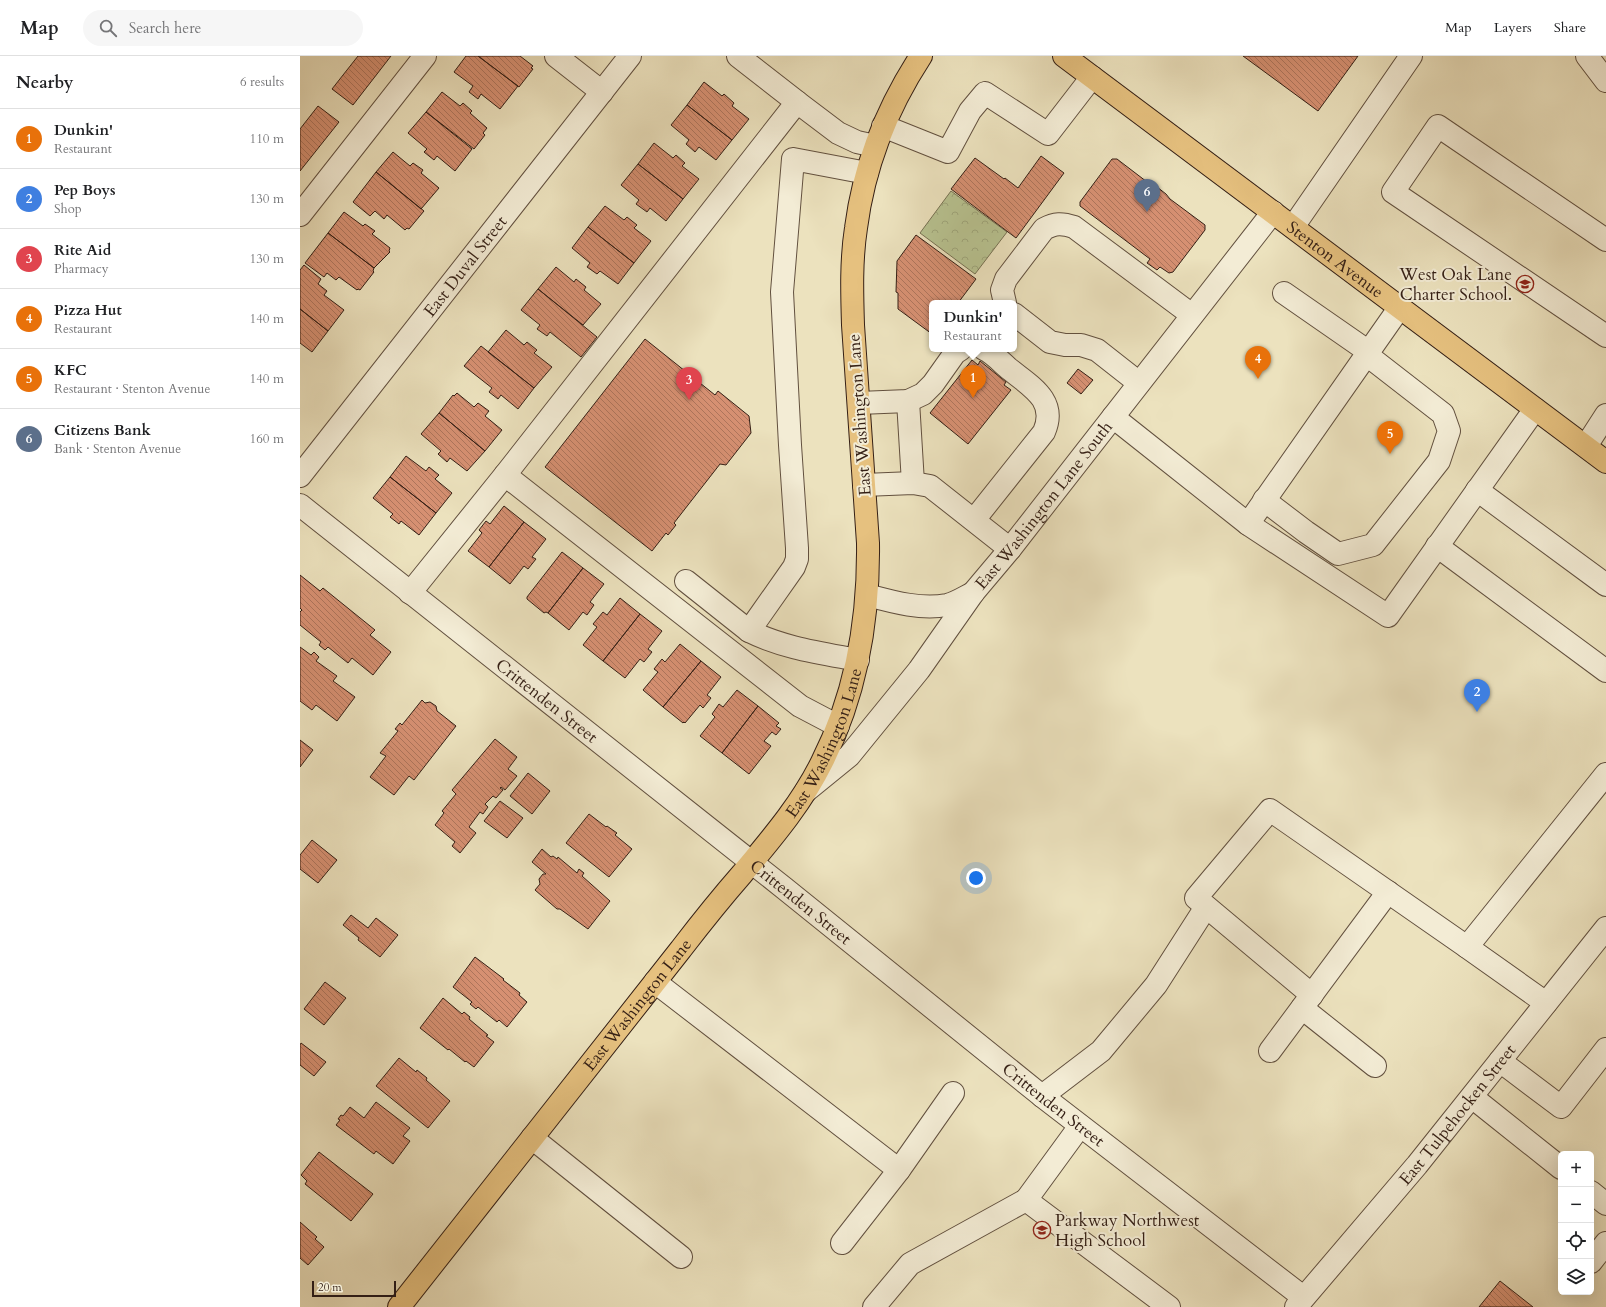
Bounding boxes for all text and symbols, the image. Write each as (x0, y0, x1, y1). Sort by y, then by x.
search box (83, 10, 363, 46)
text: Map (20, 15, 59, 41)
icon: search (97, 17, 119, 39)
text: Search here (129, 18, 201, 38)
text: Map (1445, 18, 1472, 37)
text: Layers (1494, 18, 1532, 37)
text: Share (1554, 18, 1586, 37)
text: Nearby (16, 71, 73, 94)
text: 6 results (240, 73, 284, 91)
text: Dunkin' (54, 120, 113, 140)
text: 1 (26, 130, 32, 148)
text: 110 m (250, 130, 284, 148)
text: Restaurant (54, 140, 112, 158)
pin: 6 (1134, 179, 1160, 212)
text: Pep Boys (54, 180, 116, 200)
text: 2 (26, 190, 32, 208)
text: 130 m (250, 190, 284, 208)
text: Shop (54, 200, 82, 218)
street label: East Duval Street (418, 211, 513, 322)
street label: Stenton Avenue (1282, 216, 1388, 303)
text: Rite Aid (54, 240, 111, 260)
text: 3 (26, 250, 32, 268)
text: 130 m (250, 250, 284, 268)
text: Pharmacy (54, 260, 109, 278)
place label: West Oak Lane Charter School. (1398, 263, 1512, 306)
school or university icon: West Oak Lane Charter School. (1515, 274, 1535, 294)
text: Pizza Hut (54, 300, 122, 320)
popup (929, 300, 1017, 352)
text: Dunkin' (944, 307, 1002, 327)
text: 4 (26, 310, 32, 328)
text: 140 m (250, 310, 284, 328)
text: Restaurant (54, 320, 112, 338)
text: Restaurant (944, 327, 1002, 345)
street label: East Washington Lane (842, 333, 877, 497)
pin: 4 (1245, 346, 1271, 379)
text: KFC (54, 360, 87, 380)
pin: 1 (960, 365, 986, 398)
pin: 3 (676, 367, 702, 400)
text: 5 (26, 370, 32, 388)
text: 140 m (250, 370, 284, 388)
text: Restaurant · Stenton Avenue (54, 380, 210, 398)
street label: East Washington Lane South (970, 416, 1118, 594)
text: Citizens Bank (54, 420, 151, 440)
pin: 5 (1377, 421, 1403, 454)
text: 6 (26, 430, 32, 448)
text: 160 m (250, 430, 284, 448)
text: Bank · Stenton Avenue (54, 440, 181, 458)
street label: Crittenden Street (491, 653, 603, 749)
street label: East Washington Lane (780, 666, 867, 822)
pin: 2 (1464, 679, 1490, 712)
street label: Crittenden Street (745, 854, 857, 950)
your location (966, 868, 986, 888)
street label: East Washington Lane (578, 934, 697, 1076)
street label: East Tulpehocken Street (1394, 1039, 1521, 1190)
street label: Crittenden Street (997, 1058, 1110, 1153)
map controls (1558, 1151, 1594, 1295)
button: + (1558, 1151, 1594, 1187)
button: − (1558, 1187, 1594, 1223)
place label: Parkway Northwest High School (1055, 1209, 1200, 1252)
school or university icon: Parkway Northwest High School (1032, 1220, 1052, 1240)
button: locate (1558, 1223, 1594, 1259)
button: layers (1558, 1259, 1594, 1295)
scale bar (312, 1279, 396, 1298)
text: 20 m (318, 1280, 342, 1295)

